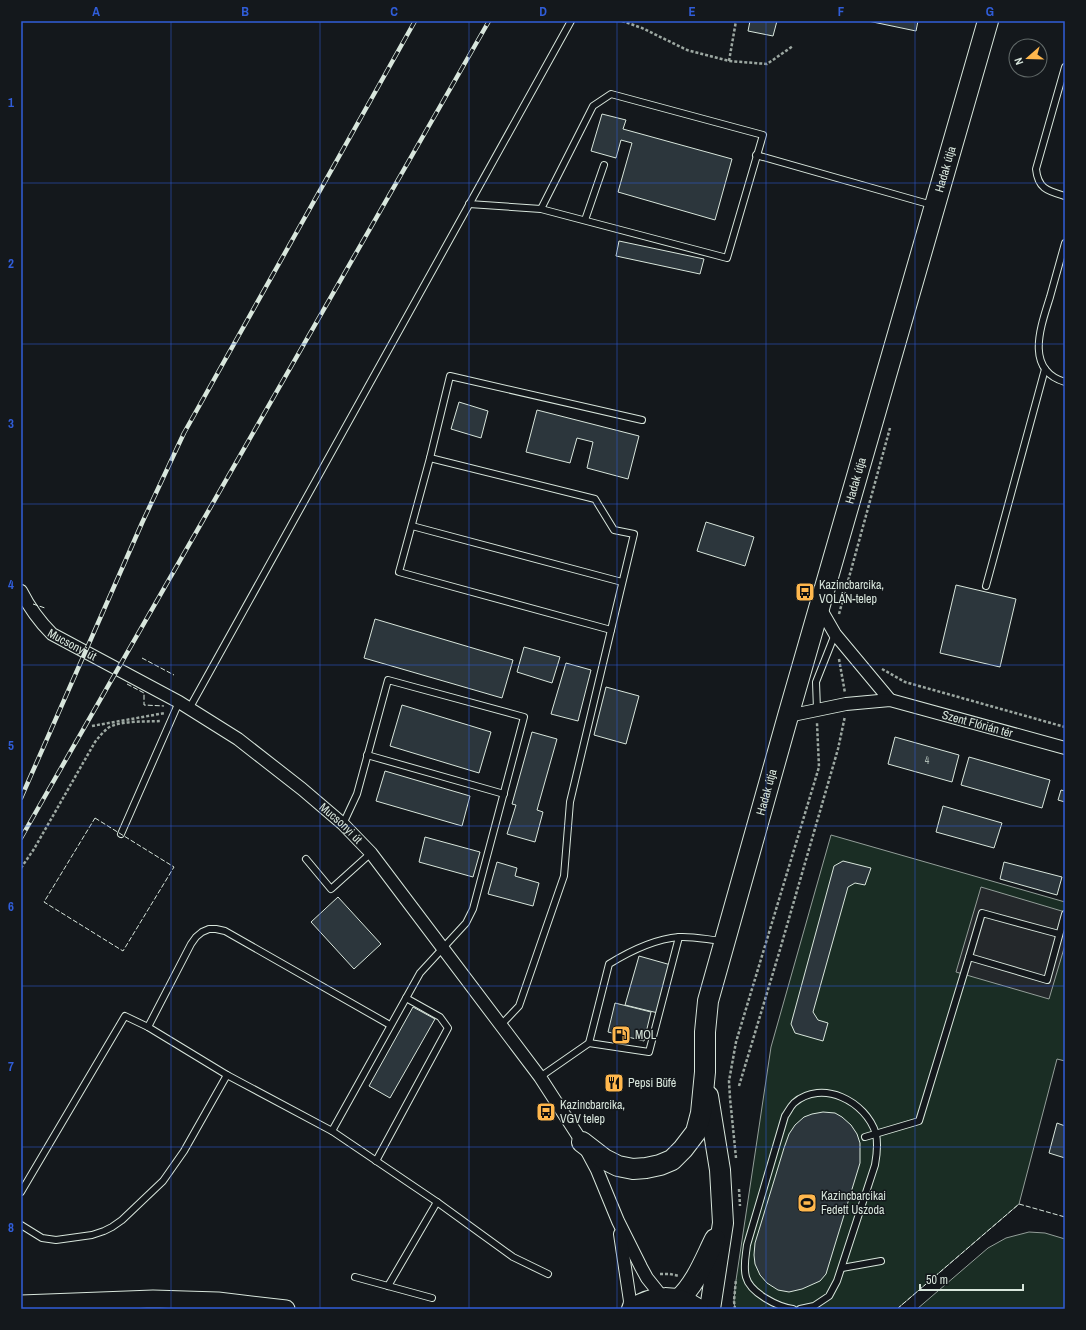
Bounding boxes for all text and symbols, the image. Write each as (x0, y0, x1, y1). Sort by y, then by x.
text: A (92, 3, 100, 20)
text: B (241, 3, 249, 20)
text: C (390, 3, 398, 20)
text: D (539, 3, 547, 20)
text: E (688, 3, 696, 20)
text: F (838, 3, 845, 20)
text: G (986, 3, 994, 20)
north arrow (1008, 38, 1048, 78)
text: N (1011, 56, 1026, 67)
text: 1 (8, 94, 14, 111)
street label: Hadak útja (931, 144, 960, 194)
text: 2 (8, 255, 14, 272)
text: 3 (8, 415, 14, 432)
street label: Hadak útja (842, 455, 870, 505)
text: 4 (8, 576, 14, 593)
place label: Kazincbarcika, VOLÁN-telep (819, 577, 884, 607)
bus stop icon: Kazincbarcika, VOLÁN-telep (794, 581, 816, 603)
street label: Mucsonyi út (45, 625, 99, 664)
street label: Szent Flórián tér (940, 707, 1015, 742)
text: 5 (8, 737, 14, 754)
house number: 4 (925, 754, 930, 767)
street label: Hadak útja (753, 767, 781, 817)
street label: Mucsonyi út (316, 799, 366, 847)
text: 6 (8, 898, 14, 915)
fuel station icon: MOL (610, 1024, 632, 1046)
place label: MOL (635, 1027, 657, 1043)
text: 7 (8, 1058, 14, 1075)
restaurant icon: Pepsi Büfé (603, 1072, 625, 1094)
place label: Pepsi Büfé (628, 1075, 676, 1091)
place label: Kazincbarcika, VGV telep (560, 1097, 625, 1127)
bus stop icon: Kazincbarcika, VGV telep (535, 1101, 557, 1123)
place label: Kazincbarcikai Fedett Uszoda (821, 1188, 886, 1218)
sports icon: Kazincbarcikai Fedett Uszoda (796, 1192, 818, 1214)
text: 8 (8, 1219, 14, 1236)
scale bar (920, 1266, 1023, 1292)
text: 50 m (926, 1272, 948, 1288)

